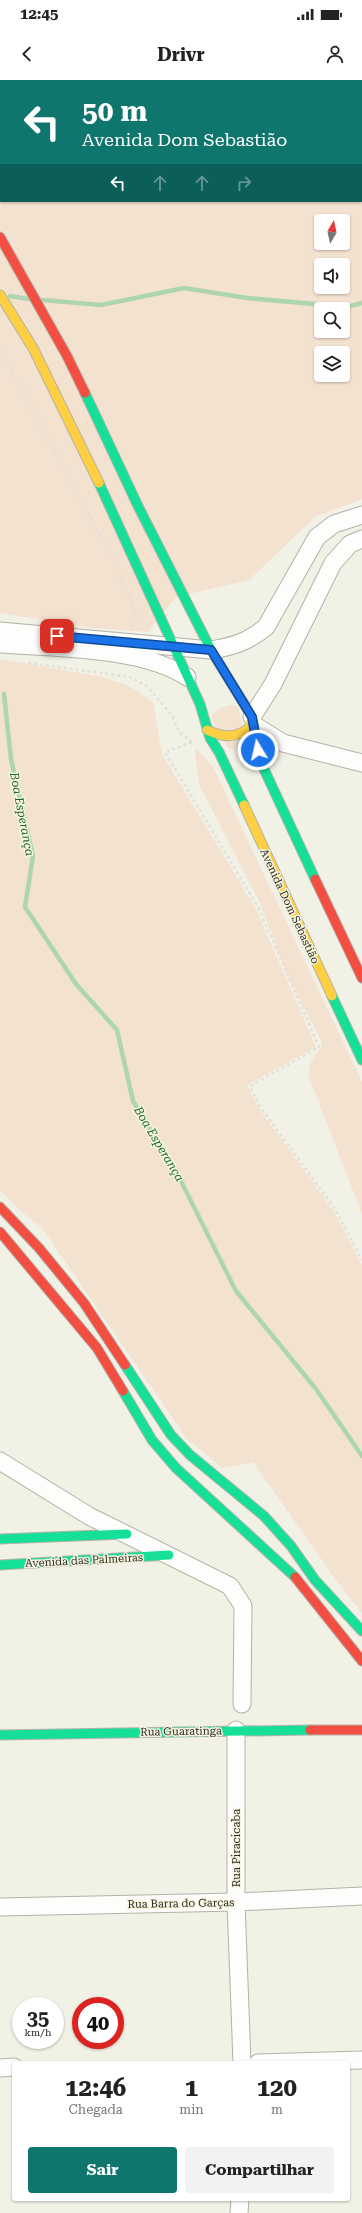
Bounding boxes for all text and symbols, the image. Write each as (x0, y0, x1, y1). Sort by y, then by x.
text: 12:45 (20, 5, 58, 23)
icon: back (16, 43, 38, 65)
icon: person (324, 43, 346, 65)
text: Drivr (157, 44, 205, 65)
text: 50 m (82, 95, 147, 128)
icon: left (16, 96, 68, 148)
text: Avenida Dom Sebastião (82, 129, 287, 150)
icon: left (107, 172, 129, 194)
icon: ahead (149, 172, 171, 194)
icon: ahead (191, 172, 213, 194)
icon: right (233, 172, 255, 194)
north arrow (314, 214, 350, 250)
map controls (314, 214, 350, 382)
button: sound (314, 258, 350, 294)
button: search (314, 302, 350, 338)
button: layers (314, 346, 350, 382)
pin (40, 619, 74, 653)
icon: arrive (46, 625, 68, 647)
position arrow (237, 729, 279, 771)
water label: Boa Esperança (7, 770, 37, 857)
street label: Avenida Dom Sebastião (257, 847, 322, 966)
water label: Boa Esperança (131, 1103, 187, 1184)
street label: Avenida das Palmeiras (25, 1551, 143, 1570)
street label: Rua Guaratinga (140, 1724, 222, 1739)
street label: Rua Piracicaba (230, 1809, 243, 1887)
street label: Rua Barra do Garças (127, 1896, 235, 1911)
speed limit sign: 40 (72, 1997, 124, 2049)
text: 35 (27, 2006, 49, 2030)
text: km/h (25, 2027, 51, 2038)
text: 12:46 (65, 2074, 126, 2102)
text: 1 (185, 2074, 198, 2102)
text: 120 (257, 2074, 297, 2102)
text: Chegada (69, 2102, 123, 2117)
text: min (179, 2102, 204, 2117)
text: m (271, 2102, 283, 2117)
button: Sair (28, 2147, 177, 2193)
button: Compartilhar (185, 2147, 334, 2193)

